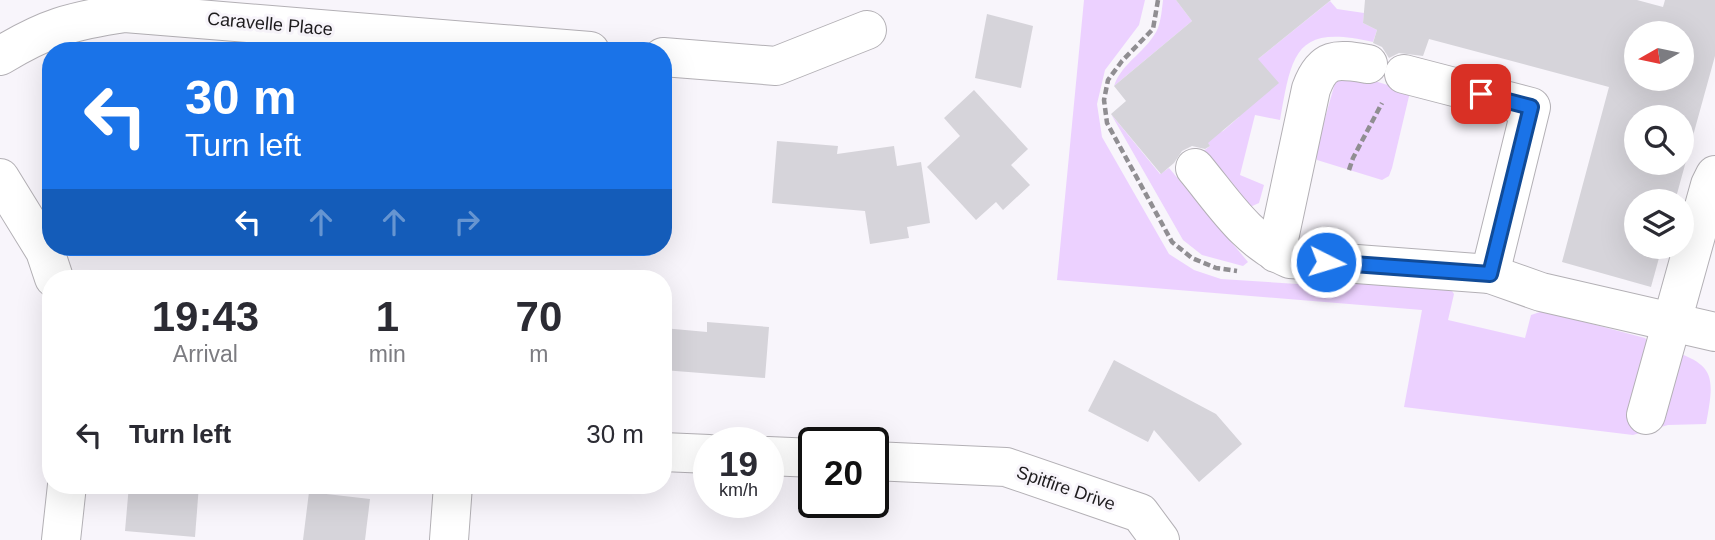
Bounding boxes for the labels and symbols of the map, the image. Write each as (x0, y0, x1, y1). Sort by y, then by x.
street label: Caravelle Place (206, 9, 334, 39)
north arrow (1624, 21, 1694, 91)
pin (1451, 64, 1511, 124)
position arrow (1289, 225, 1363, 299)
speed limit sign: 20 (798, 427, 889, 518)
street label: Spitfire Drive (1014, 462, 1118, 514)

